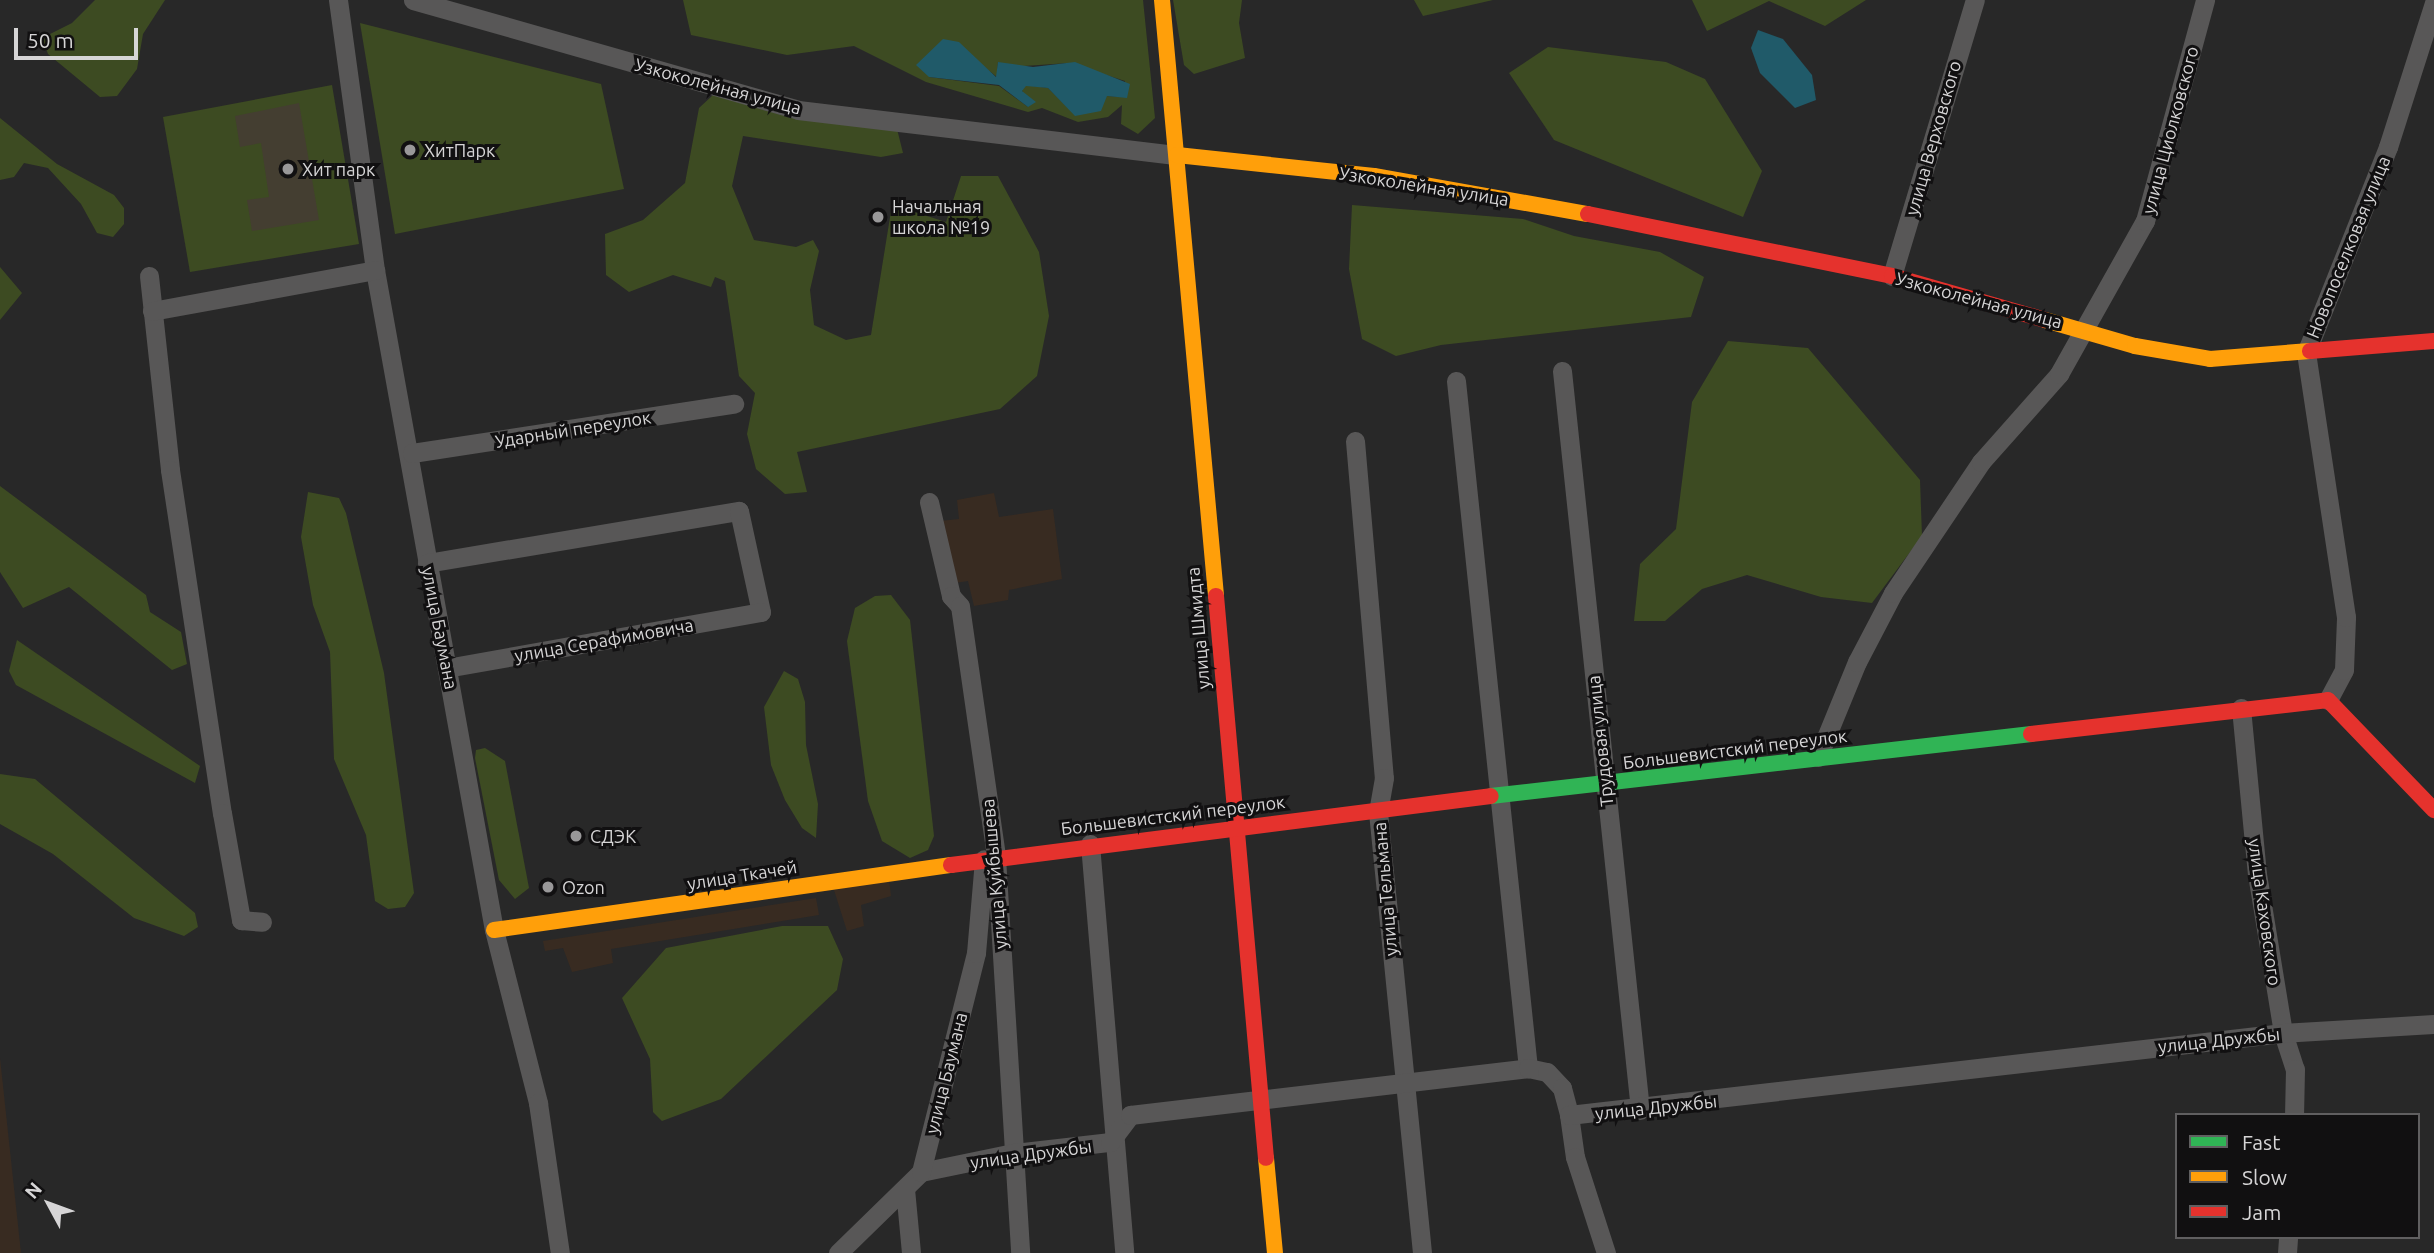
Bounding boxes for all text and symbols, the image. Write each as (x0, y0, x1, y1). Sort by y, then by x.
scale bar (18, 14, 142, 58)
text: 50 m (27, 28, 74, 52)
street label: улица Циолковского (2137, 44, 2203, 216)
street label: Узкоколейная улица (632, 53, 804, 119)
street label: улица Верховского (1901, 58, 1965, 218)
place label: ХитПарк (424, 139, 495, 161)
marker: ХитПарк (402, 142, 418, 158)
street label: Новопоселковая улица (2301, 153, 2395, 341)
place label: Хит парк (302, 158, 375, 180)
marker: Хит парк (280, 161, 296, 177)
street label: Узкоколейная улица (1338, 162, 1510, 210)
place label: Начальная школа №19 (892, 196, 990, 238)
marker: Начальная школа №19 (870, 209, 886, 225)
street label: Узкоколейная улица (1893, 267, 2065, 333)
street label: Ударный переулок (493, 406, 653, 452)
street label: улица Баумана (418, 565, 462, 691)
street label: улица Шмидта (1182, 566, 1214, 690)
street label: улица Серафимовича (513, 614, 695, 666)
street label: Трудовая улица (1582, 674, 1618, 808)
street label: Большевистский переулок (1622, 725, 1848, 773)
street label: Большевистский переулок (1060, 791, 1286, 839)
street label: улица Куйбышева (977, 798, 1011, 950)
street label: улица Тельмана (1368, 821, 1402, 957)
place label: СДЭК (590, 825, 636, 847)
marker: СДЭК (568, 828, 584, 844)
street label: улица Каховского (2244, 837, 2286, 987)
street label: улица Ткачей (686, 856, 798, 894)
place label: Ozon (562, 876, 605, 898)
marker: Ozon (540, 879, 556, 895)
street label: улица Баумана (920, 1010, 972, 1136)
street label: улица Дружбы (2157, 1023, 2281, 1057)
street label: улица Дружбы (1594, 1090, 1718, 1124)
legend (2175, 1113, 2420, 1239)
text: Fast (2242, 1130, 2280, 1154)
street label: улица Дружбы (969, 1135, 1093, 1173)
text: Slow (2242, 1165, 2287, 1189)
north arrow (14, 1169, 84, 1239)
text: N (20, 1178, 46, 1203)
text: Jam (2242, 1200, 2281, 1224)

